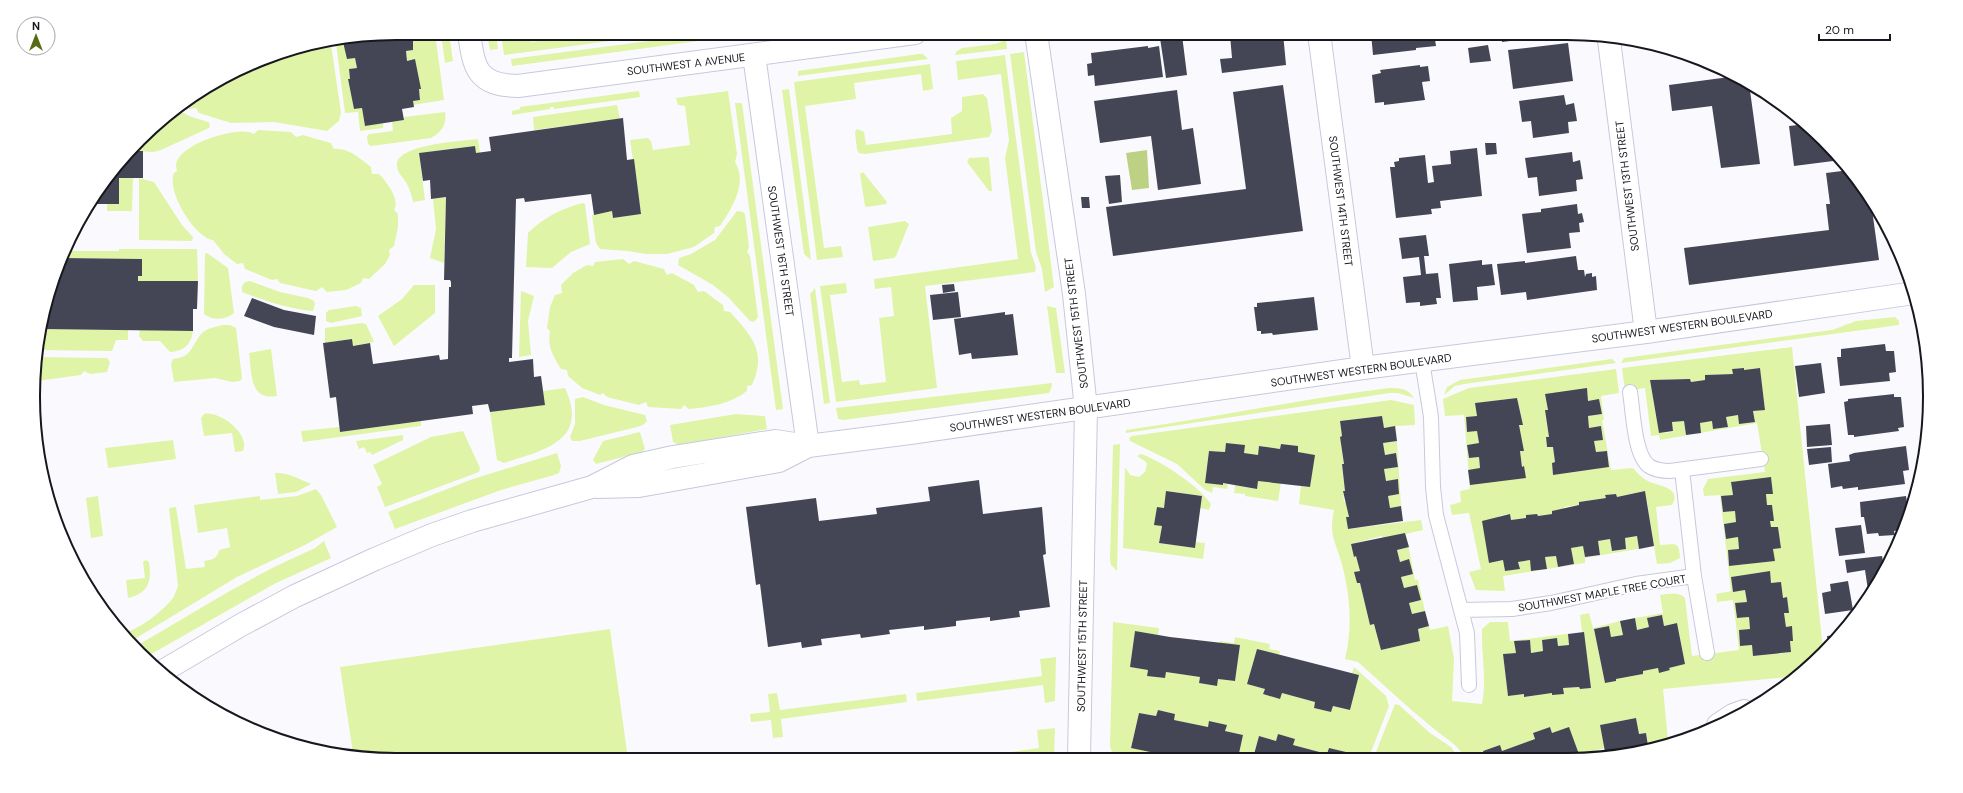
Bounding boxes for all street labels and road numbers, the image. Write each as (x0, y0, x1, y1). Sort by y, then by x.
street label: SOUTHWEST A AVENUE (626, 50, 746, 78)
street label: SOUTHWEST 13TH STREET (1612, 120, 1642, 252)
street label: SOUTHWEST 14TH STREET (1326, 135, 1356, 267)
street label: SOUTHWEST 16TH STREET (765, 185, 797, 317)
street label: SOUTHWEST 15TH STREET (1061, 257, 1091, 389)
street label: SOUTHWEST WESTERN BOULEVARD (1591, 306, 1774, 346)
street label: SOUTHWEST WESTERN BOULEVARD (1270, 350, 1453, 390)
street label: SOUTHWEST WESTERN BOULEVARD (949, 395, 1132, 435)
street label: SOUTHWEST MAPLE TREE COURT (1517, 571, 1687, 615)
street label: SOUTHWEST 15TH STREET (1074, 580, 1090, 712)

